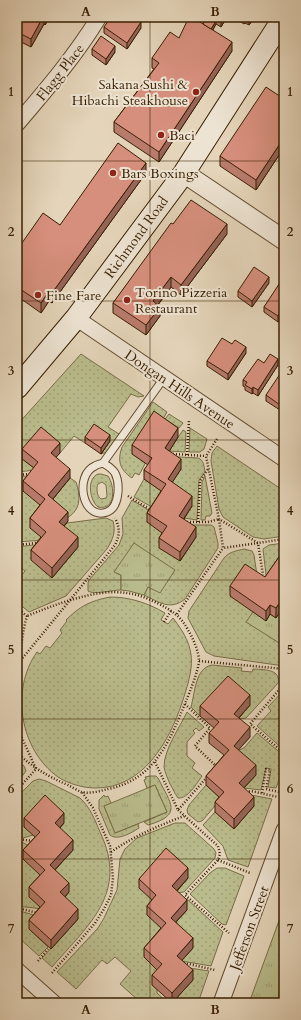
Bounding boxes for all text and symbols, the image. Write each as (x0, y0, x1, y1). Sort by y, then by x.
text: A (81, 3, 91, 21)
text: B (210, 3, 220, 21)
street label: Flagg Place (32, 40, 89, 105)
place label: Sakana Sushi & Hibachi Steakhouse (72, 75, 189, 110)
text: 1 (8, 83, 14, 101)
text: 1 (287, 83, 293, 101)
marker: Sakana Sushi & Hibachi Steakhouse (191, 87, 201, 97)
place label: Baci (169, 126, 195, 145)
marker: Baci (156, 130, 166, 140)
place label: Bars Boxings (121, 164, 199, 183)
marker: Bars Boxings (108, 168, 118, 178)
street label: Richmond Road (100, 192, 173, 282)
text: 2 (8, 223, 15, 241)
text: 2 (287, 223, 294, 241)
place label: Torino Pizzeria Restaurant (135, 283, 227, 318)
place label: Fine Fare (46, 286, 101, 305)
marker: Fine Fare (33, 290, 43, 300)
marker: Torino Pizzeria Restaurant (122, 295, 132, 305)
street label: Dongan Hills Avenue (121, 345, 239, 433)
text: 3 (8, 362, 15, 380)
text: 3 (287, 362, 294, 380)
text: 4 (8, 502, 15, 520)
text: 4 (287, 502, 294, 520)
text: 5 (8, 641, 14, 659)
text: 5 (287, 641, 293, 659)
text: 6 (8, 780, 15, 798)
text: 6 (287, 780, 294, 798)
street label: Jefferson Street (225, 883, 274, 975)
text: 7 (8, 920, 15, 938)
text: 7 (287, 920, 294, 938)
text: A (81, 1001, 91, 1019)
text: B (210, 1001, 220, 1019)

